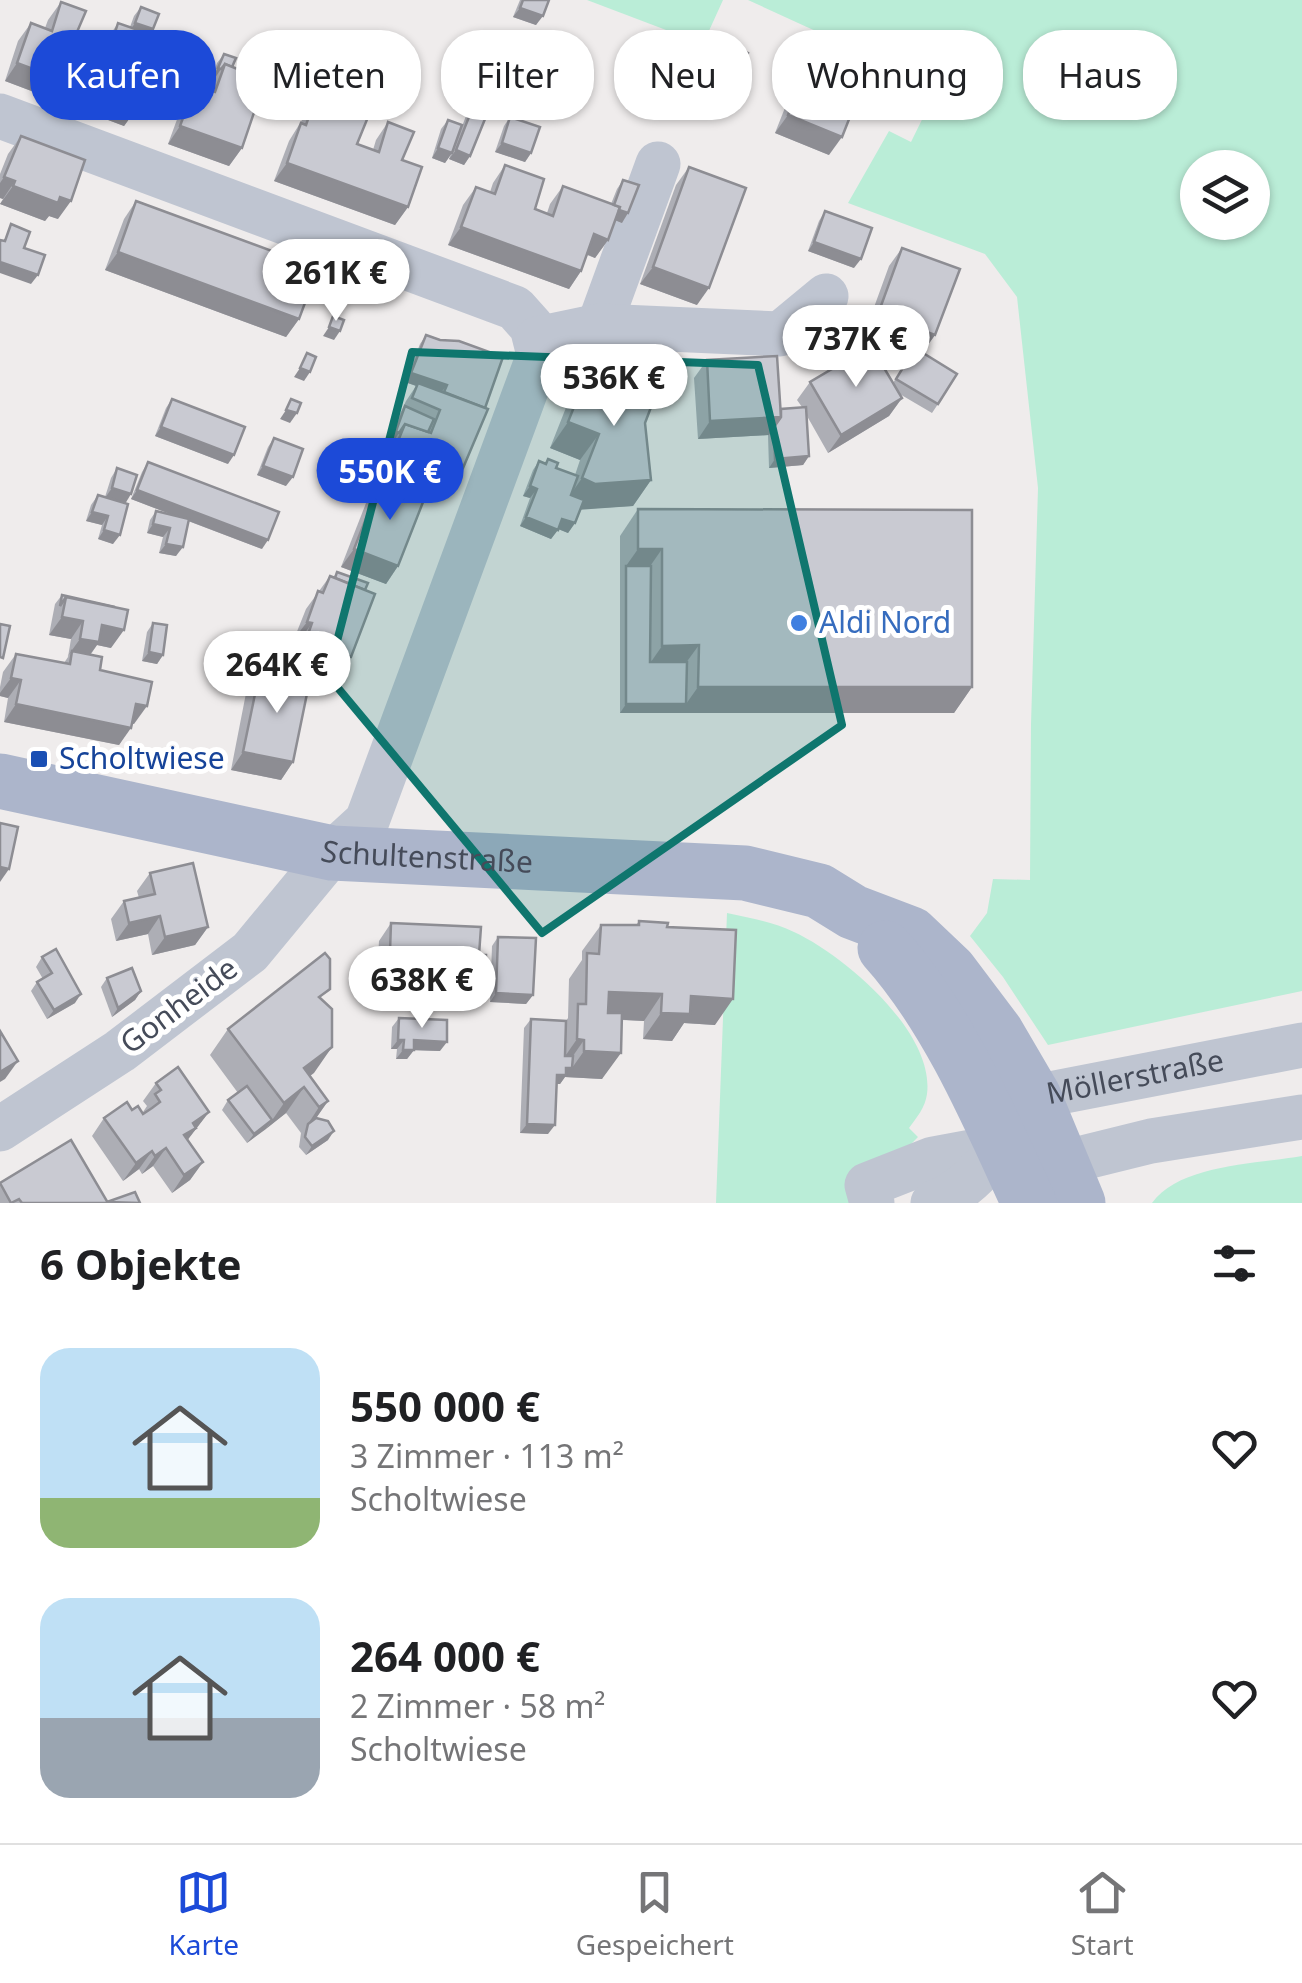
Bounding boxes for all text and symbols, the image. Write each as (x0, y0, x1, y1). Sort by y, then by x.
chip: Kaufen (30, 30, 216, 120)
chip: Mieten (236, 30, 421, 120)
chip: Filter (441, 30, 594, 120)
chip: Neu (614, 30, 752, 120)
chip: Wohnung (772, 30, 1003, 120)
chip: Haus (1023, 30, 1177, 120)
map controls (1180, 150, 1270, 240)
button: layers (1180, 150, 1270, 240)
pin: 261K € (255, 239, 417, 324)
text: 261K € (285, 250, 387, 293)
pin: 737K € (775, 305, 937, 390)
text: 737K € (805, 316, 907, 359)
pin: 536K € (533, 344, 695, 429)
text: 536K € (563, 355, 665, 398)
pin: 550K € (309, 438, 471, 523)
text: 550K € (339, 449, 441, 492)
place label: Aldi Nord (819, 601, 951, 642)
marker: Aldi Nord (788, 612, 810, 634)
pin: 264K € (196, 631, 358, 716)
text: 264K € (226, 642, 328, 685)
place label: Scholtwiese (59, 737, 225, 778)
marker: Scholtwiese (28, 748, 50, 770)
street label: Schultenstraße (318, 829, 534, 882)
pin: 638K € (341, 946, 503, 1031)
street label: Gonheide (111, 947, 245, 1062)
text: 638K € (371, 957, 473, 1000)
street label: Möllerstraße (1043, 1039, 1227, 1113)
text: 6 Objekte (40, 1235, 242, 1292)
icon: filters (1207, 1236, 1262, 1291)
text: 550 000 € (350, 1377, 540, 1434)
icon: home (120, 1388, 240, 1508)
icon: heart (1207, 1421, 1262, 1476)
text: 3 Zimmer · 113 m² (350, 1434, 624, 1477)
text: Scholtwiese (350, 1477, 527, 1520)
text: 264 000 € (350, 1627, 540, 1684)
icon: home (120, 1638, 240, 1758)
icon: heart (1207, 1671, 1262, 1726)
text: 2 Zimmer · 58 m² (350, 1684, 606, 1727)
text: Scholtwiese (350, 1727, 527, 1770)
tab: Karte (168, 1865, 239, 1963)
tab: Gespeichert (576, 1865, 734, 1963)
tab: Start (1071, 1865, 1134, 1963)

